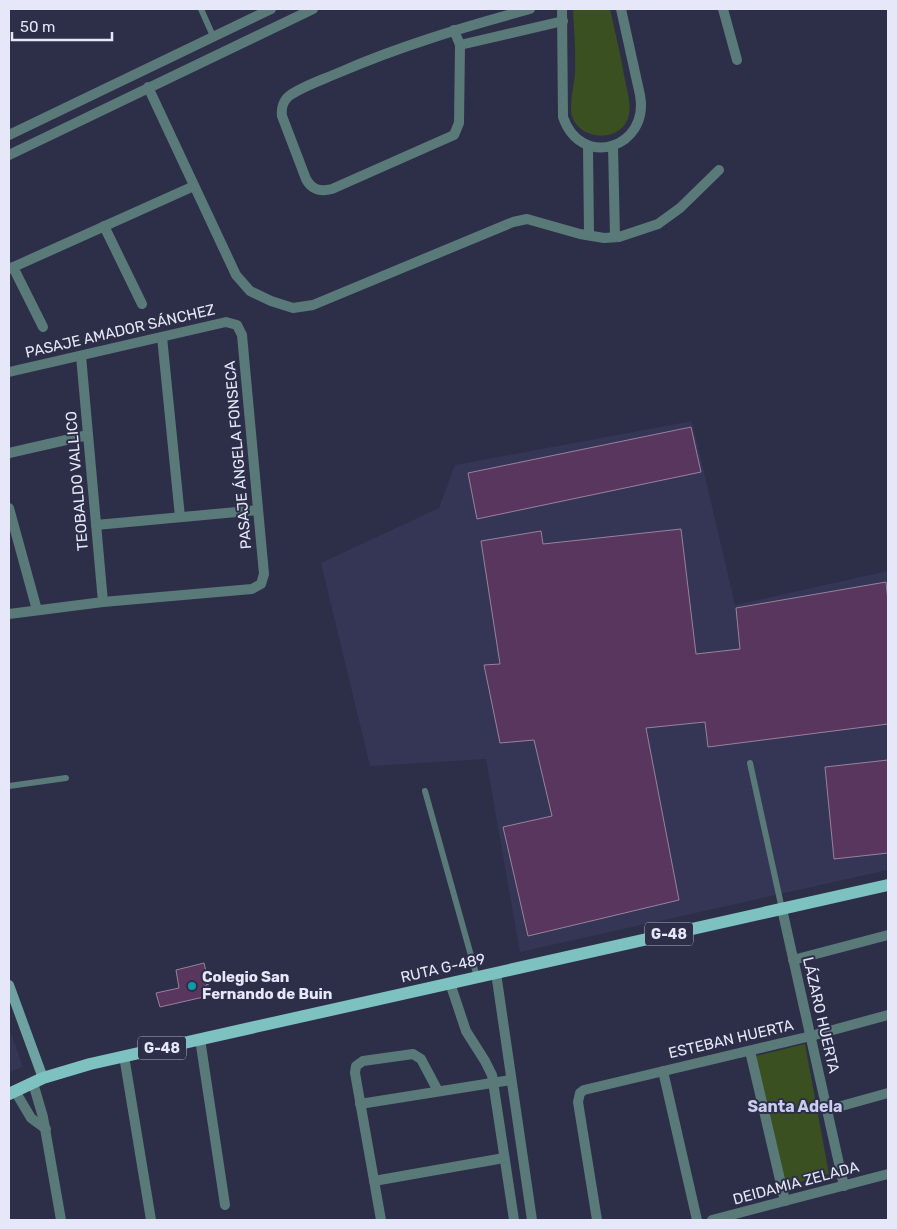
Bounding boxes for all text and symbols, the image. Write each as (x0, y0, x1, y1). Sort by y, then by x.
scale bar (12, 10, 112, 42)
text: 50 m (20, 18, 55, 36)
street label: PASAJE AMADOR SÁNCHEZ (23, 300, 217, 362)
street label: PASAJE ÁNGELA FONSECA (221, 360, 255, 550)
street label: TEOBALDO VALLICO (62, 410, 92, 552)
road number: G-48 (645, 922, 693, 946)
street label: RUTA G-489 (399, 949, 487, 986)
street label: LÁZARO HUERTA (799, 955, 843, 1075)
place label: Colegio San Fernando de Buin (202, 968, 333, 1003)
marker: Colegio San Fernando de Buin (186, 980, 198, 992)
street label: ESTEBAN HUERTA (667, 1016, 795, 1062)
road number: G-48 (138, 1036, 186, 1060)
district label: Santa Adela (747, 1097, 843, 1116)
street label: DEIDAMIA ZELADA (731, 1158, 861, 1208)

